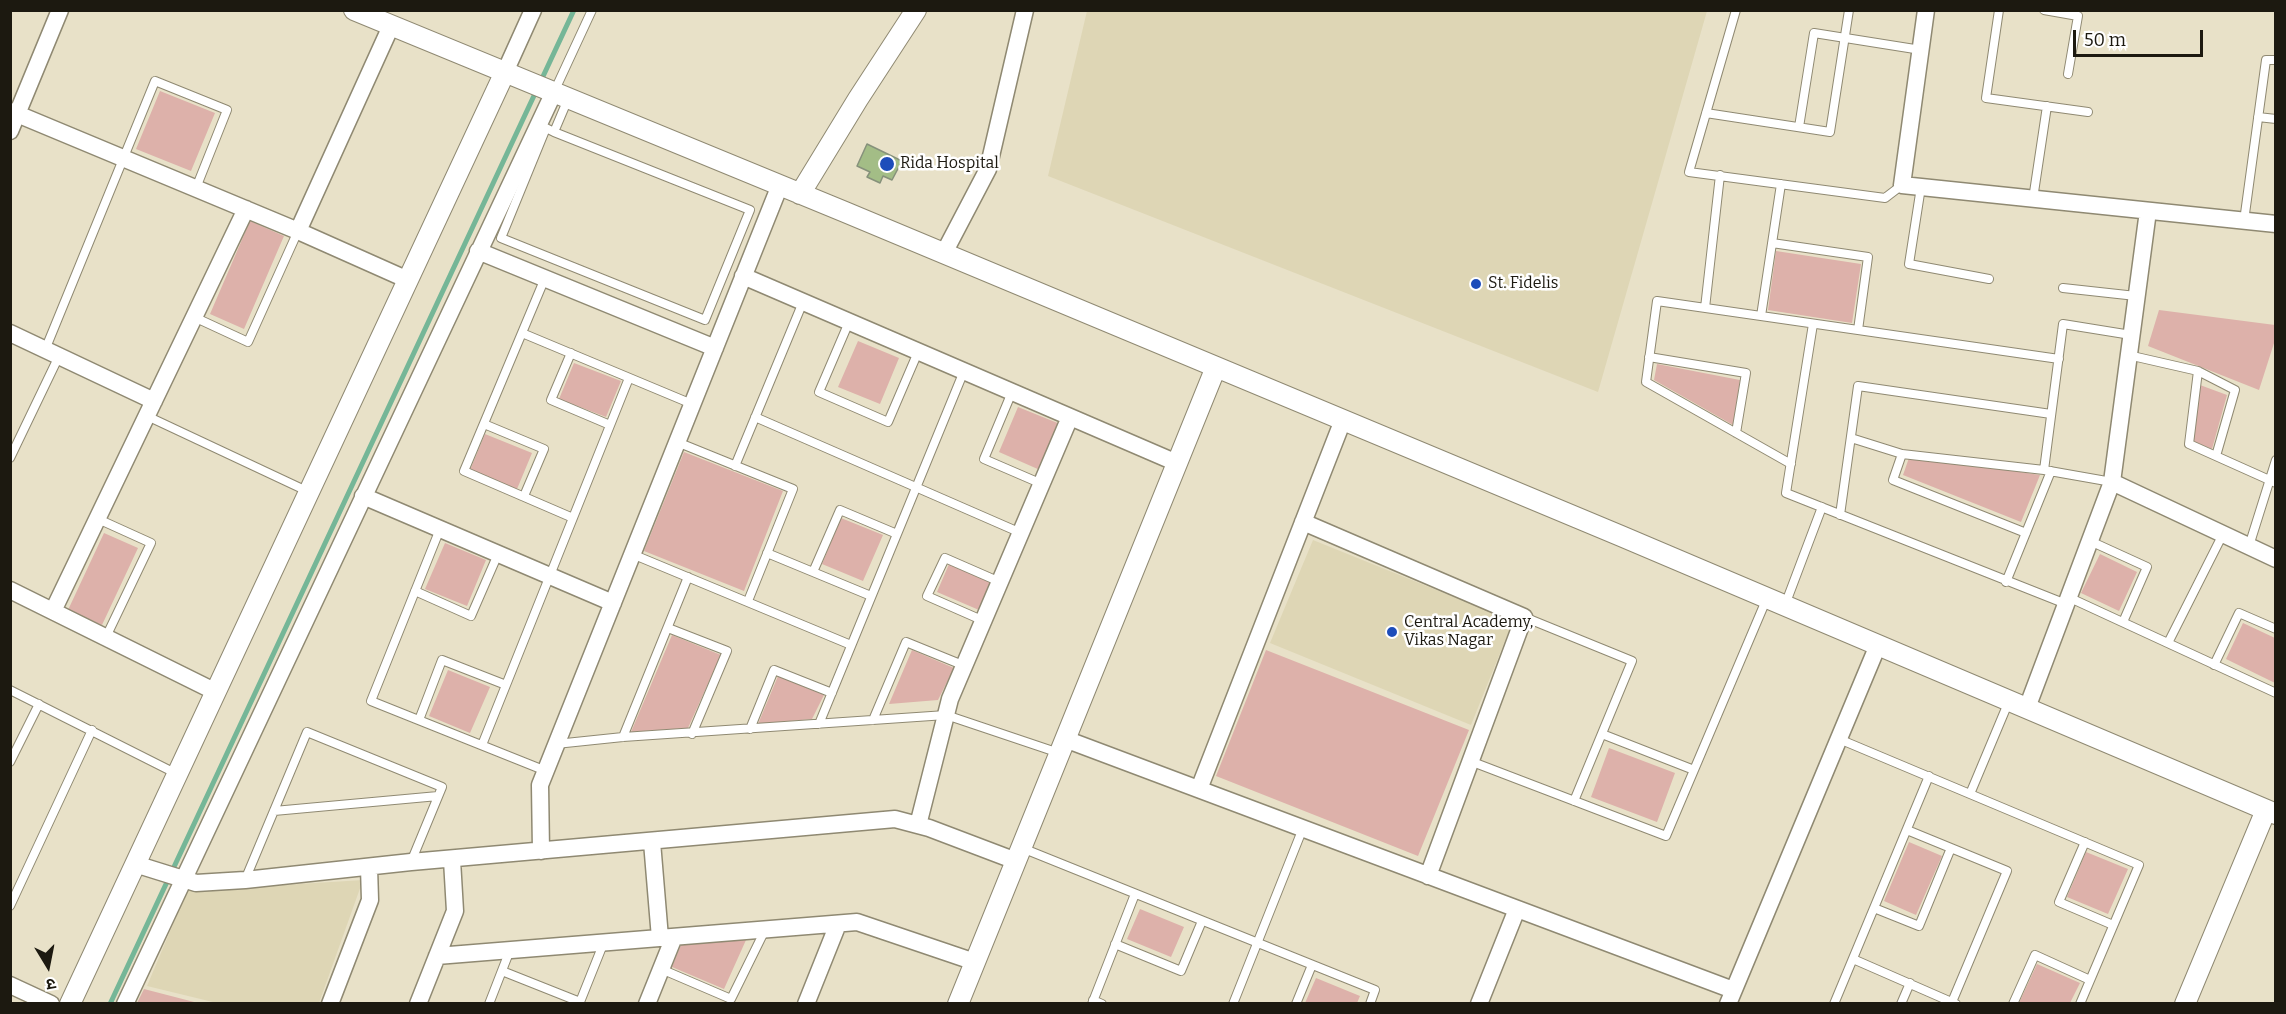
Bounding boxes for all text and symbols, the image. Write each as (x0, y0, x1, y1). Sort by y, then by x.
scale bar (2076, 18, 2206, 56)
text: 50 m (2084, 29, 2126, 51)
place label: Rida Hospital (900, 154, 999, 174)
marker: Rida Hospital (878, 155, 896, 173)
place label: St. Fidelis (1488, 274, 1559, 294)
marker: St. Fidelis (1469, 277, 1483, 291)
place label: Central Academy, Vikas Nagar (1404, 613, 1533, 651)
marker: Central Academy, Vikas Nagar (1385, 625, 1399, 639)
north arrow (18, 936, 78, 996)
text: उ (45, 974, 57, 994)

